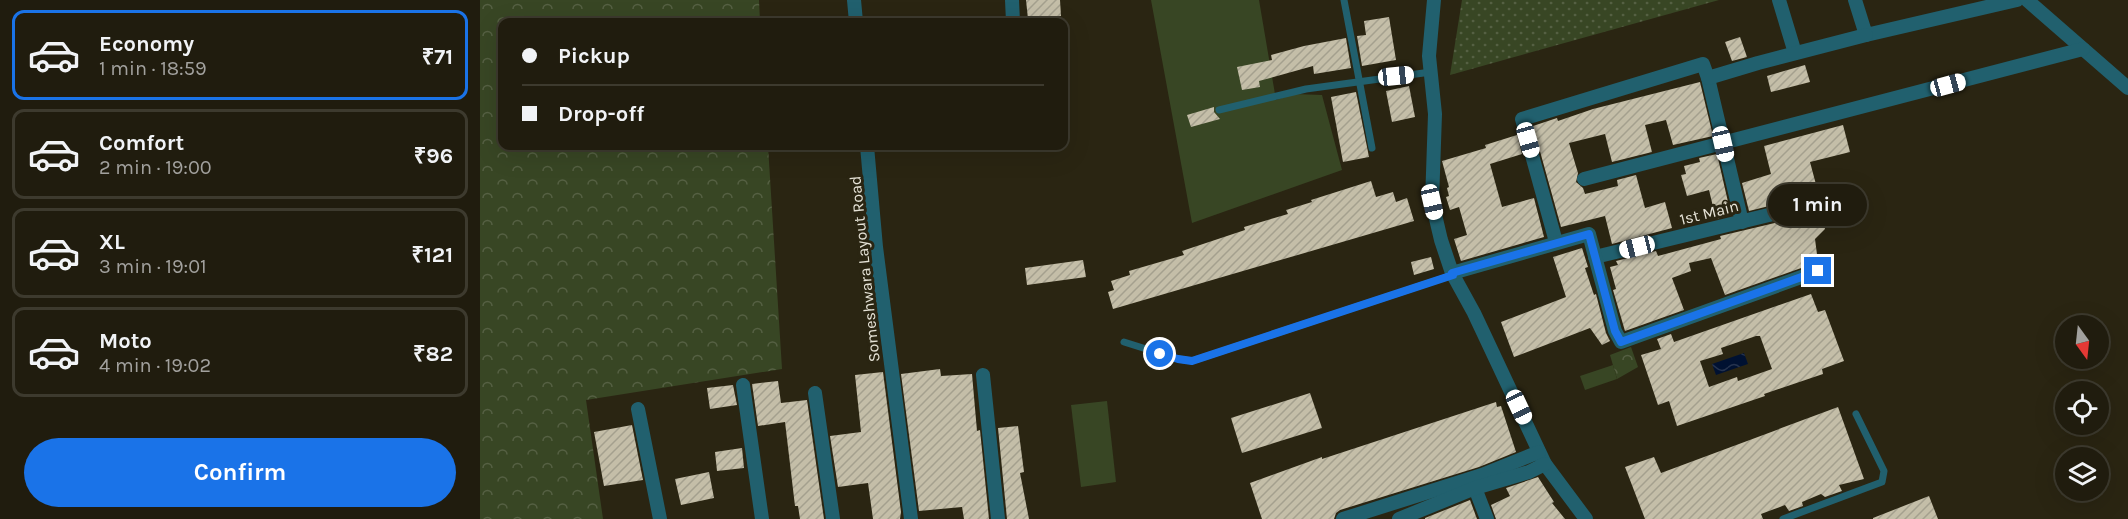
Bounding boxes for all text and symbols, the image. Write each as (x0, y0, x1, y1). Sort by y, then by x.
icon: car (27, 28, 81, 82)
text: Economy (99, 31, 194, 57)
text: Pickup (558, 43, 630, 69)
text: ₹71 (422, 44, 453, 70)
text: 1 min · 18:59 (99, 57, 207, 80)
car (1377, 65, 1415, 87)
car (1928, 72, 1968, 98)
text: Drop-off (558, 101, 644, 127)
car (1514, 120, 1542, 160)
car (1710, 124, 1736, 164)
icon: car (27, 127, 81, 181)
text: Comfort (99, 130, 184, 156)
text: ₹96 (414, 143, 453, 169)
text: 2 min · 19:00 (99, 156, 212, 179)
street label: Someshwara Layout Road (845, 175, 884, 363)
car (1419, 182, 1445, 222)
callout: 1 min (1768, 184, 1868, 226)
text: 1 min (1792, 193, 1843, 216)
street label: 1st Main (1678, 196, 1741, 229)
icon: car (27, 226, 81, 280)
text: XL (99, 229, 125, 255)
car (1617, 234, 1657, 260)
text: ₹121 (411, 242, 453, 268)
text: 3 min · 19:01 (99, 255, 207, 278)
route end (1804, 257, 1831, 284)
north arrow (2055, 315, 2109, 369)
map controls (2055, 315, 2109, 501)
icon: car (27, 325, 81, 379)
text: Moto (99, 328, 152, 354)
route start (1146, 340, 1173, 367)
text: ₹82 (413, 341, 453, 367)
text: 4 min · 19:02 (99, 354, 211, 377)
button: locate (2055, 381, 2109, 435)
car (1503, 387, 1535, 427)
button: Confirm (24, 438, 456, 507)
button: layers (2055, 447, 2109, 501)

